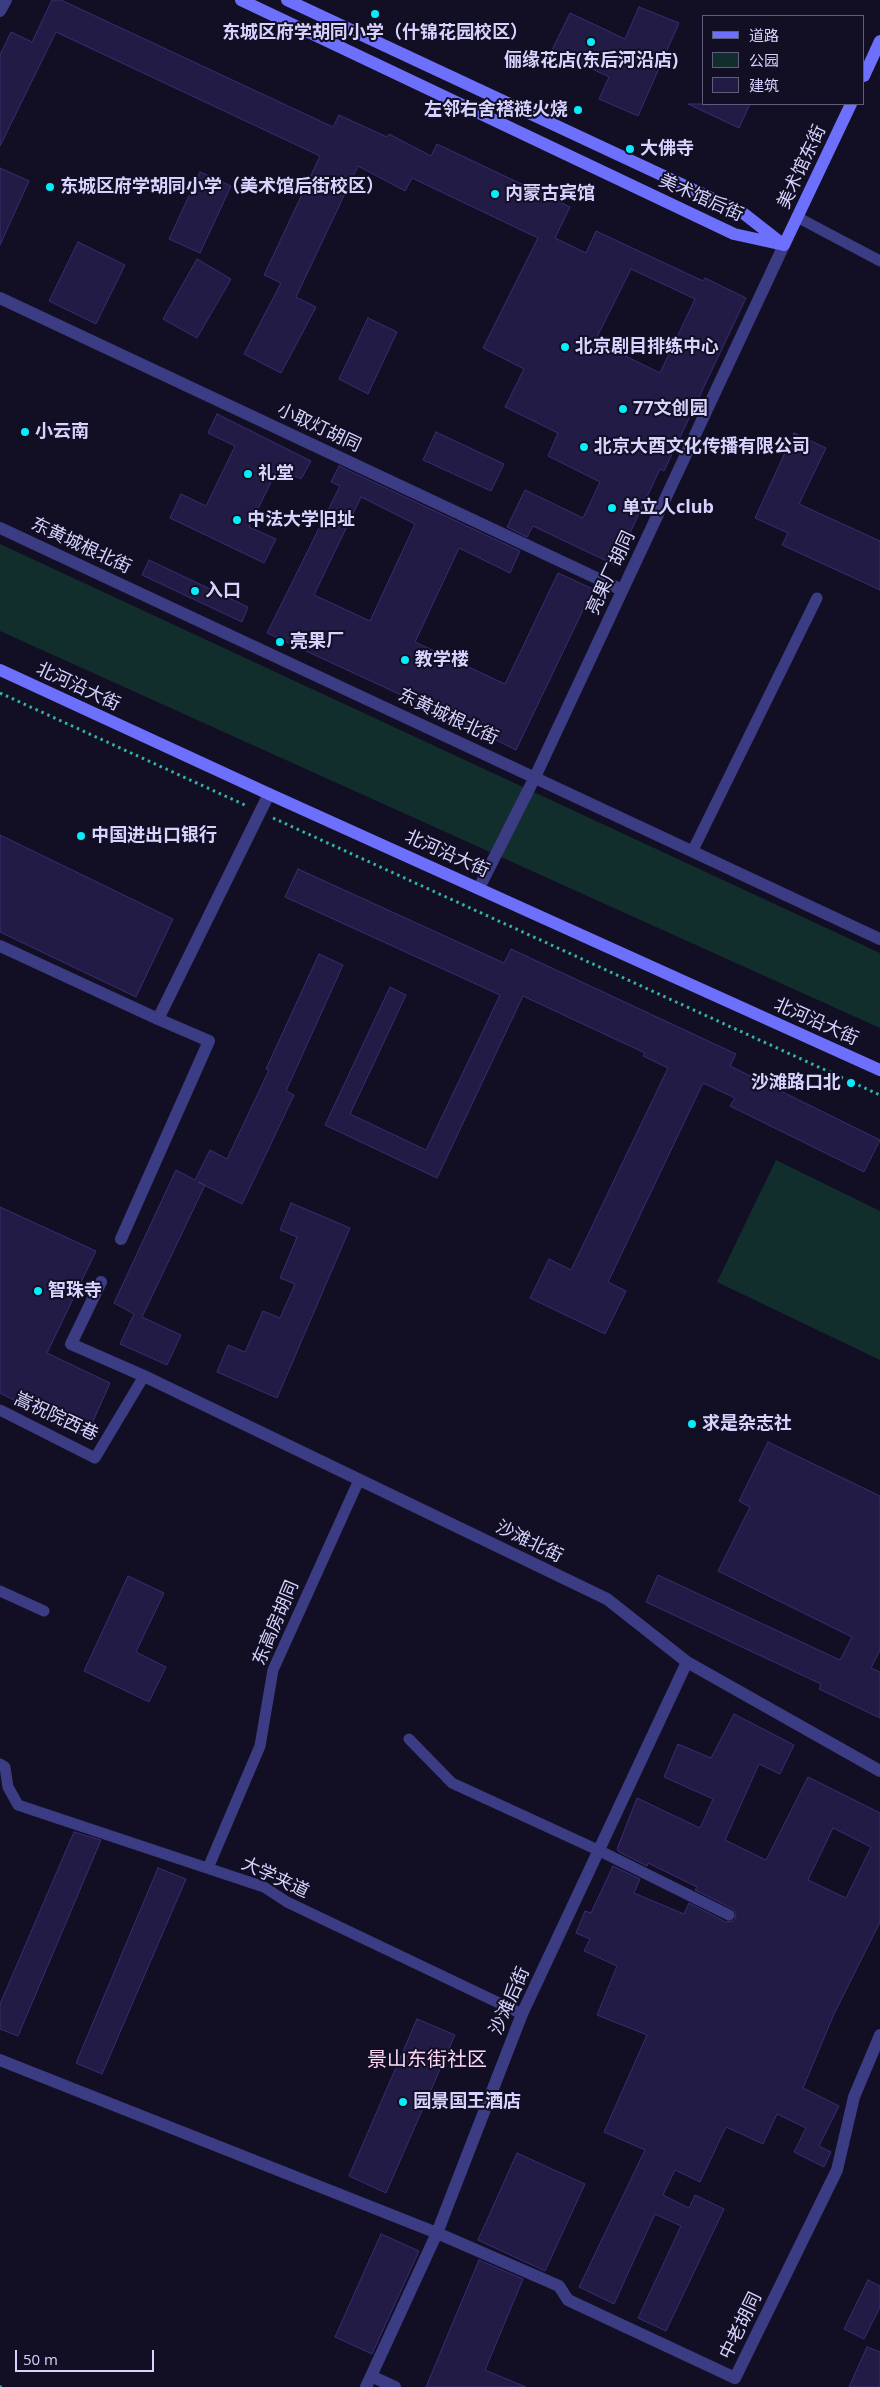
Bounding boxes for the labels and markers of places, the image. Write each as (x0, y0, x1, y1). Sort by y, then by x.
marker: 东城区府学胡同小学（什锦花园校区） (369, 8, 381, 20)
place label: 东城区府学胡同小学（什锦花园校区） (222, 22, 528, 44)
marker: 俪缘花店(东后河沿店) (585, 36, 597, 48)
place label: 俪缘花店(东后河沿店) (504, 50, 678, 72)
place label: 左邻右舍褡裢火烧 (424, 99, 568, 121)
marker: 左邻右舍褡裢火烧 (572, 104, 584, 116)
place label: 大佛寺 (640, 138, 694, 160)
marker: 大佛寺 (624, 143, 636, 155)
place label: 东城区府学胡同小学（美术馆后街校区） (60, 176, 384, 198)
marker: 东城区府学胡同小学（美术馆后街校区） (44, 181, 56, 193)
place label: 内蒙古宾馆 (505, 183, 595, 205)
marker: 内蒙古宾馆 (489, 188, 501, 200)
place label: 北京剧目排练中心 (575, 336, 719, 358)
marker: 北京剧目排练中心 (559, 341, 571, 353)
place label: 77文创园 (633, 398, 708, 420)
marker: 77文创园 (617, 403, 629, 415)
place label: 小云南 (35, 421, 89, 443)
marker: 小云南 (19, 426, 31, 438)
place label: 北京大酉文化传播有限公司 (594, 436, 810, 458)
marker: 北京大酉文化传播有限公司 (578, 441, 590, 453)
place label: 礼堂 (258, 463, 294, 485)
marker: 礼堂 (242, 468, 254, 480)
place label: 单立人club (622, 497, 714, 519)
marker: 单立人club (606, 502, 618, 514)
place label: 中法大学旧址 (247, 509, 355, 531)
marker: 中法大学旧址 (231, 514, 243, 526)
place label: 入口 (205, 580, 241, 602)
marker: 入口 (189, 585, 201, 597)
place label: 亮果厂 (290, 631, 344, 653)
marker: 亮果厂 (274, 636, 286, 648)
place label: 教学楼 (415, 649, 469, 671)
marker: 教学楼 (399, 654, 411, 666)
place label: 中国进出口银行 (91, 825, 217, 847)
marker: 中国进出口银行 (75, 830, 87, 842)
place label: 沙滩路口北 (751, 1072, 841, 1094)
marker: 沙滩路口北 (845, 1077, 857, 1089)
place label: 智珠寺 (48, 1280, 102, 1302)
marker: 智珠寺 (32, 1285, 44, 1297)
place label: 求是杂志社 (702, 1413, 792, 1435)
marker: 求是杂志社 (686, 1418, 698, 1430)
place label: 园景国王酒店 (413, 2091, 521, 2113)
marker: 园景国王酒店 (397, 2096, 409, 2108)

